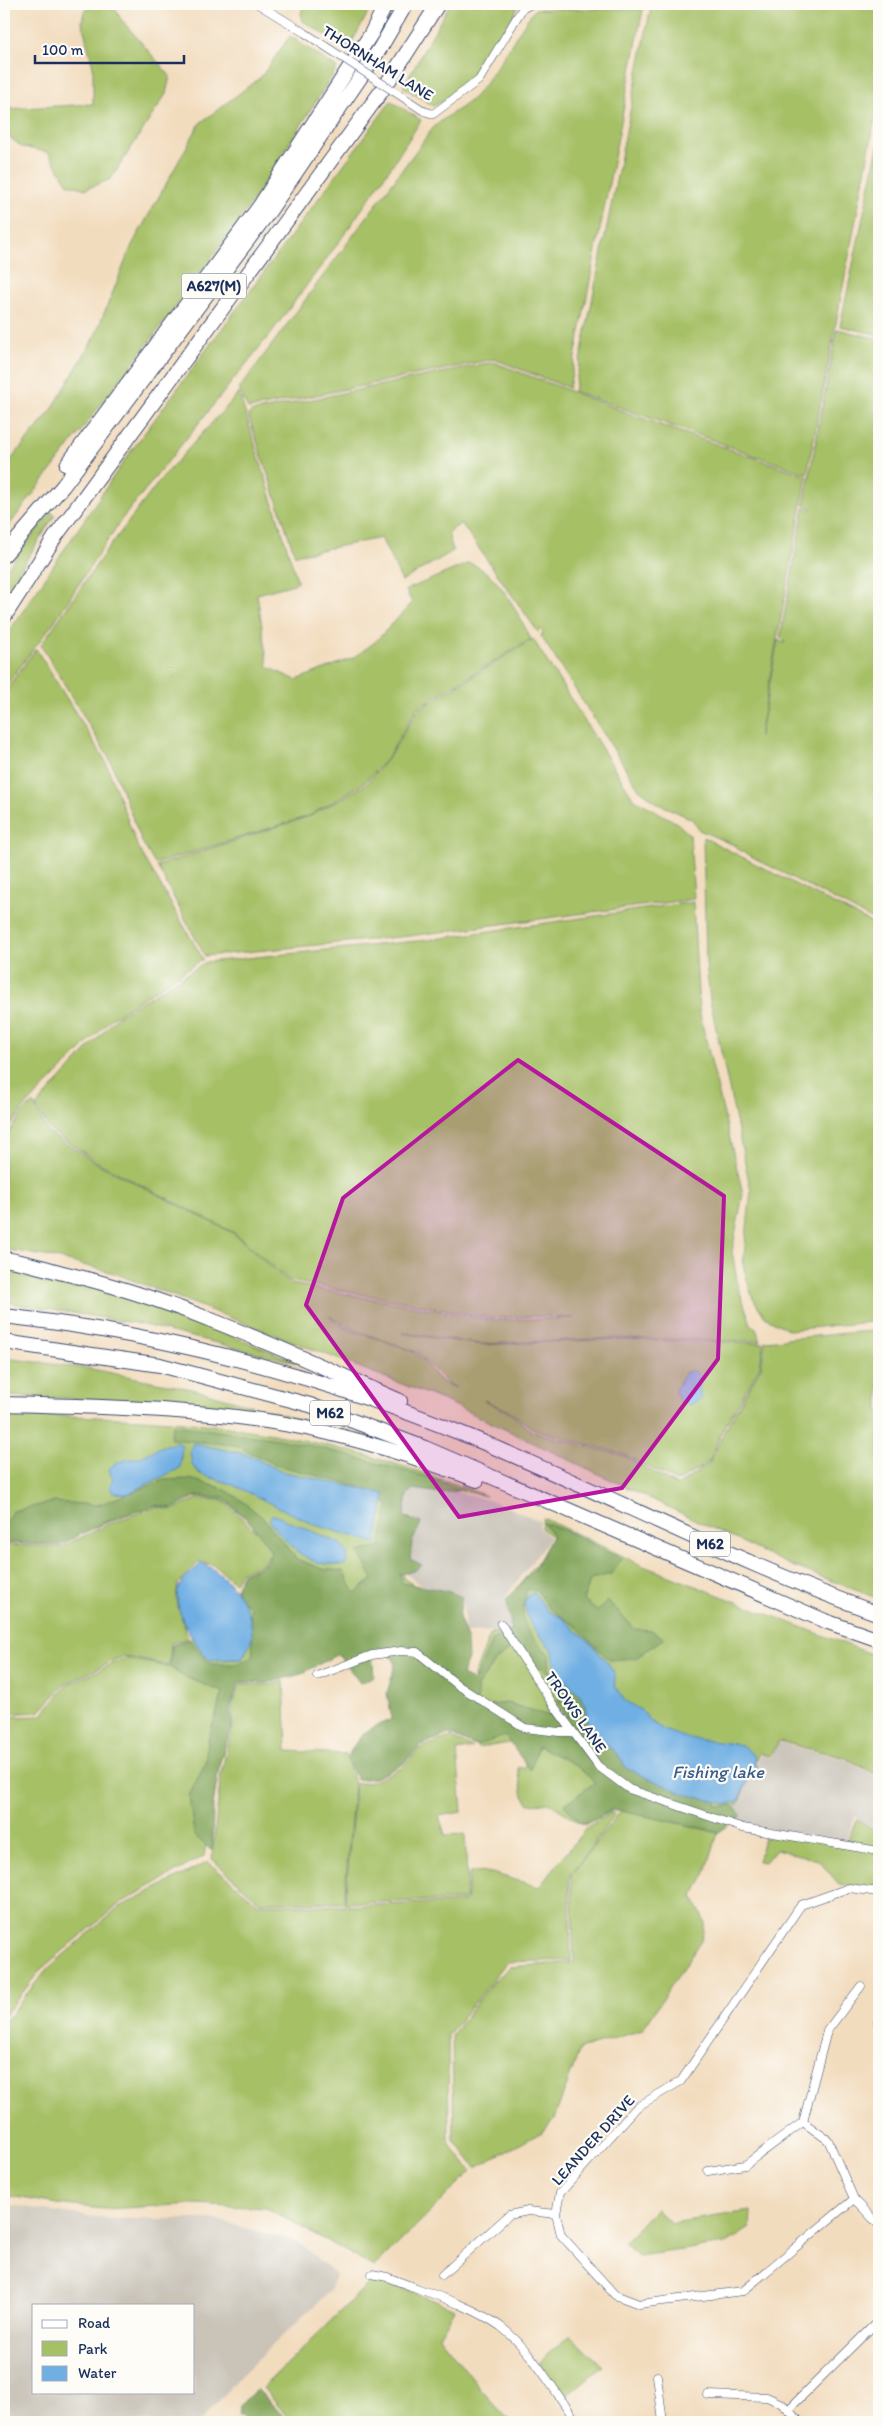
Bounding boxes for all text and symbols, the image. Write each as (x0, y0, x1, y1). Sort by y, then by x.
street label: THORNHAM LANE (319, 21, 437, 105)
scale bar (35, 32, 184, 64)
text: 100 m (42, 41, 84, 59)
road number: A627(M) (182, 274, 246, 298)
road number: M62 (310, 1400, 350, 1426)
road number: M62 (690, 1532, 730, 1556)
street label: TROWS LANE (541, 1668, 611, 1756)
water label: Fishing lake (672, 1761, 765, 1783)
street label: LEANDER DRIVE (547, 2091, 639, 2189)
legend (32, 2304, 195, 2394)
text: Road (78, 2314, 111, 2332)
text: Park (78, 2340, 108, 2358)
text: Water (78, 2364, 117, 2382)

